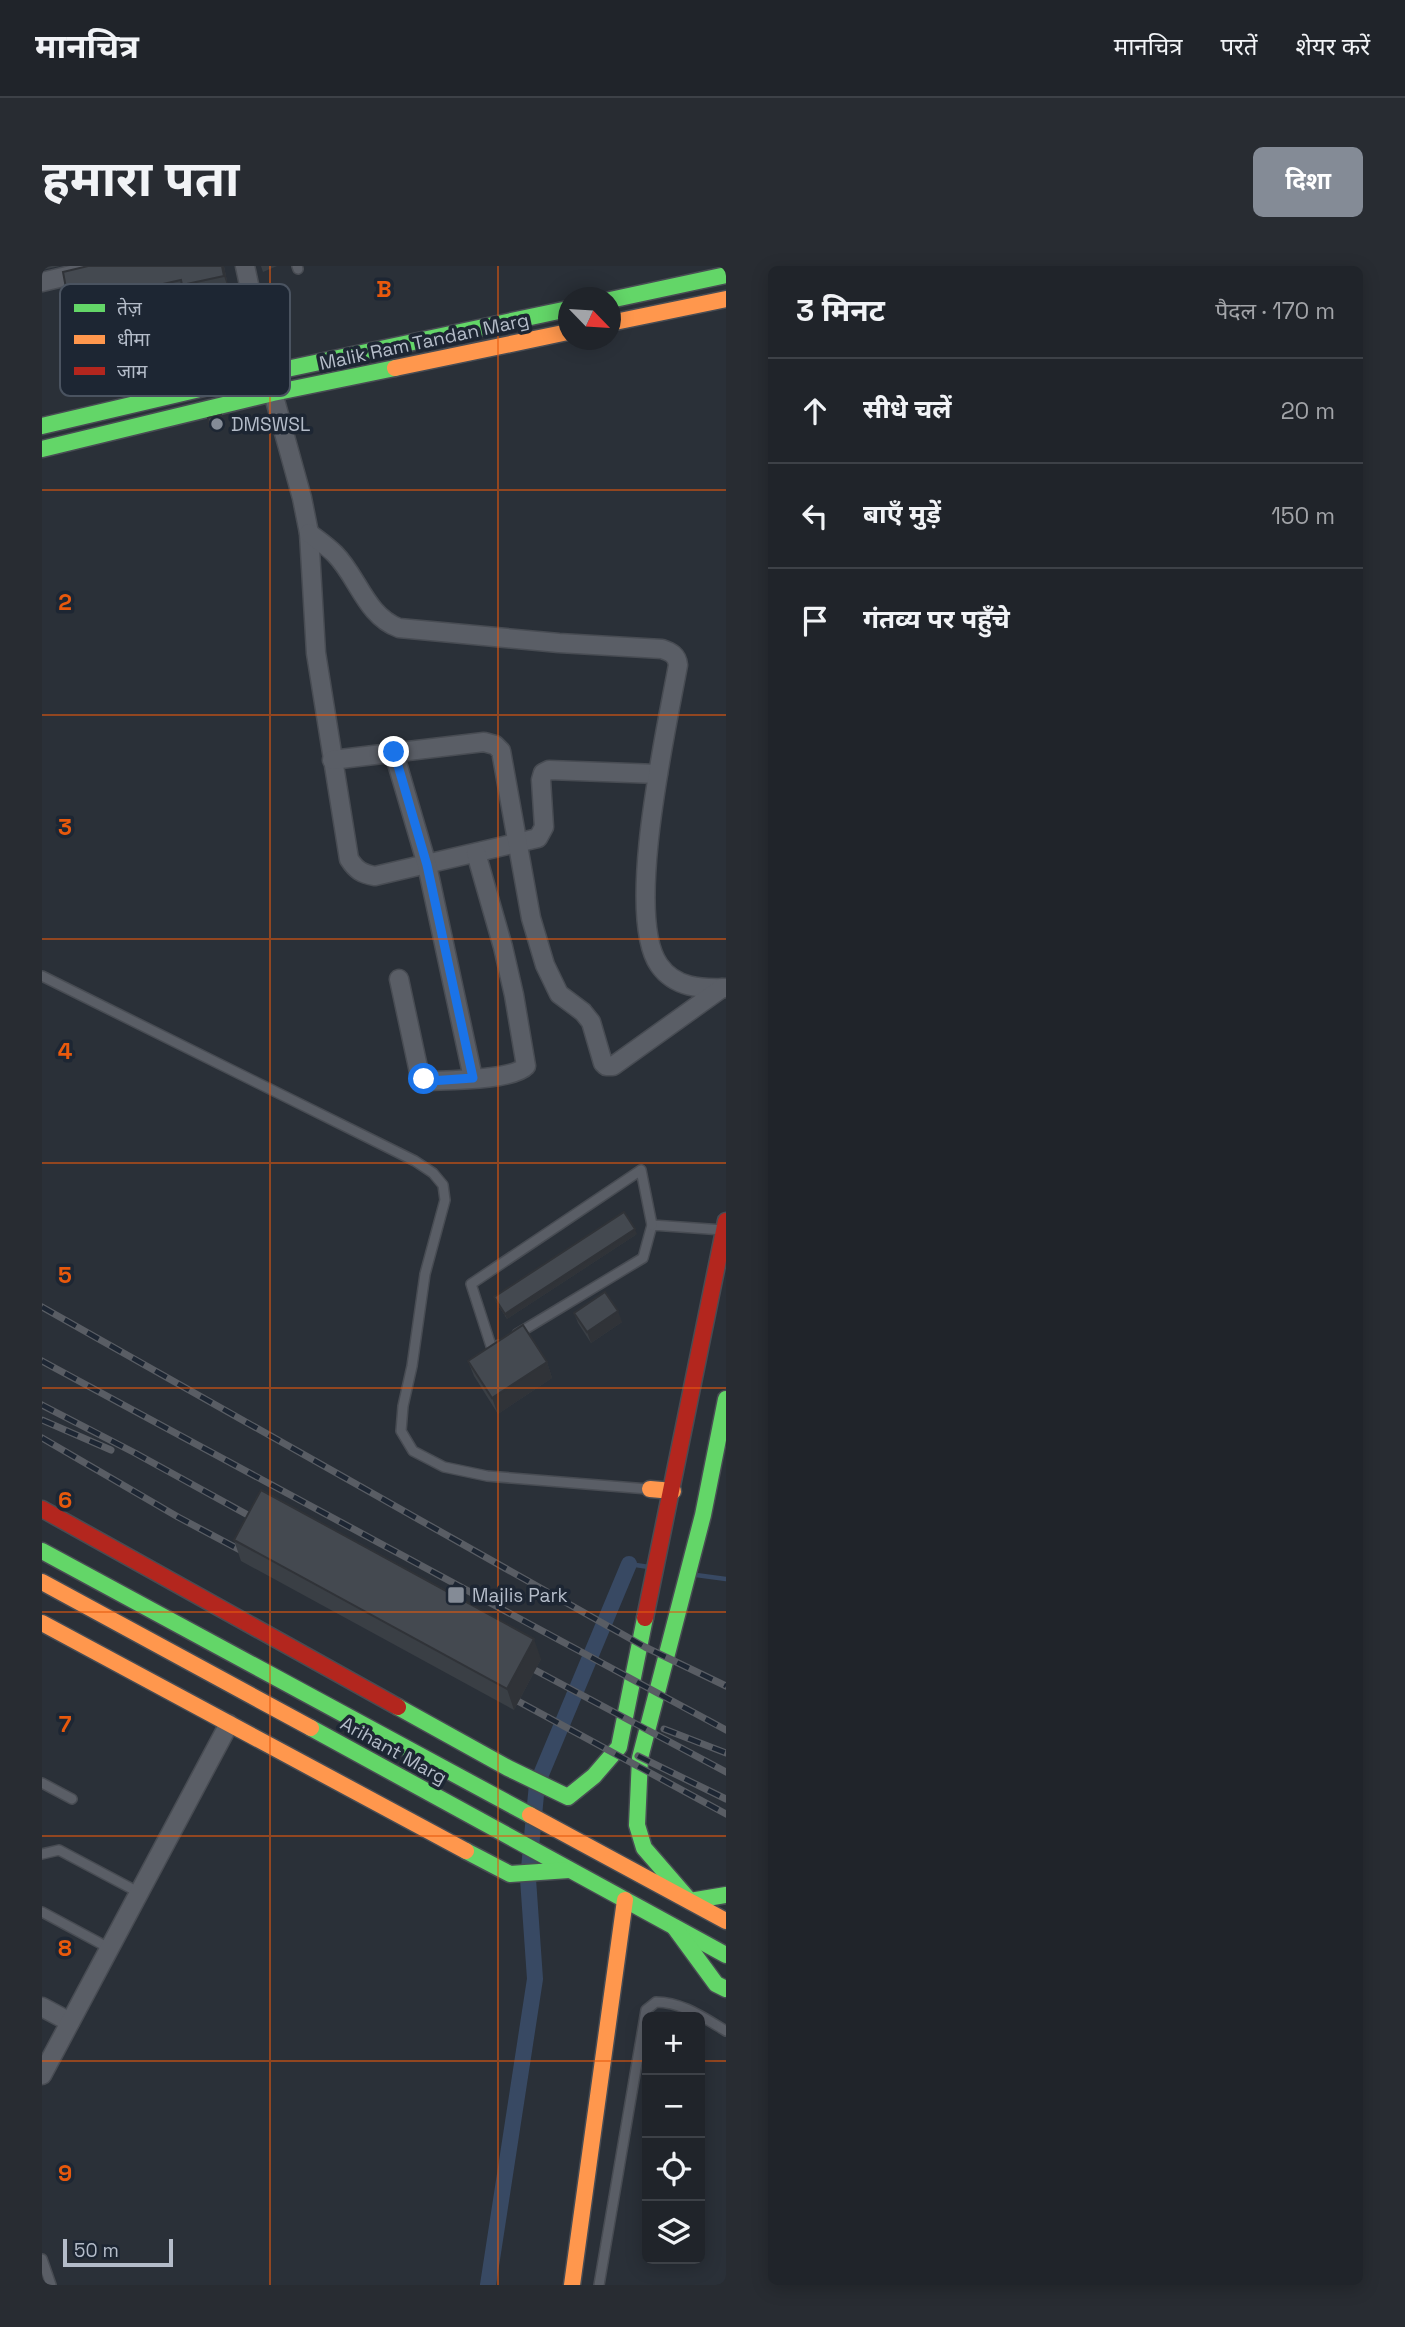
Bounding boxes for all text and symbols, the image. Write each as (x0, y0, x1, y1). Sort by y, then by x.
text: मानचित्र (35, 26, 139, 68)
text: मानचित्र (1114, 31, 1182, 62)
text: परतें (1220, 31, 1258, 62)
text: शेयर करें (1296, 31, 1370, 62)
button: दिशा (1253, 147, 1363, 217)
text: हमारा पता (42, 148, 239, 210)
text: B (376, 274, 392, 304)
legend (60, 284, 290, 396)
north arrow (558, 287, 621, 350)
text: 3 मिनट (796, 291, 885, 330)
text: तेज़ (117, 296, 143, 321)
text: पैदल · 170 m (1215, 296, 1335, 326)
street label: Malik Ram Tandan Marg (317, 307, 531, 376)
text: धीमा (117, 327, 151, 352)
text: जाम (117, 359, 148, 384)
icon: ahead (796, 392, 834, 430)
text: सीधे चलें (863, 392, 952, 426)
text: 20 m (1281, 396, 1335, 426)
place label: DMSWSL (231, 412, 310, 437)
marker: DMSWSL (209, 416, 225, 432)
icon: left (796, 497, 834, 535)
text: बाएँ मुड़ें (863, 497, 941, 531)
text: 150 m (1271, 501, 1335, 531)
text: 2 (58, 587, 72, 617)
icon: arrive (796, 602, 834, 640)
text: गंतव्य पर पहुँचे (863, 602, 1010, 636)
route end (378, 736, 409, 767)
text: 3 (58, 812, 72, 842)
text: 4 (58, 1036, 73, 1066)
route start (408, 1063, 439, 1094)
text: 5 (58, 1260, 72, 1290)
text: 6 (58, 1485, 72, 1515)
place label: Majlis Park (472, 1583, 568, 1608)
marker: Majlis Park (446, 1585, 466, 1605)
text: 7 (59, 1709, 72, 1739)
street label: Arihant Marg (336, 1711, 451, 1790)
text: 8 (58, 1933, 72, 1963)
map controls (642, 2012, 705, 2264)
button: + (642, 2012, 705, 2075)
button: − (642, 2075, 705, 2138)
button: locate (642, 2138, 705, 2201)
text: 9 (58, 2158, 72, 2188)
button: layers (642, 2201, 705, 2264)
scale bar (63, 2236, 173, 2268)
text: 50 m (74, 2238, 119, 2263)

